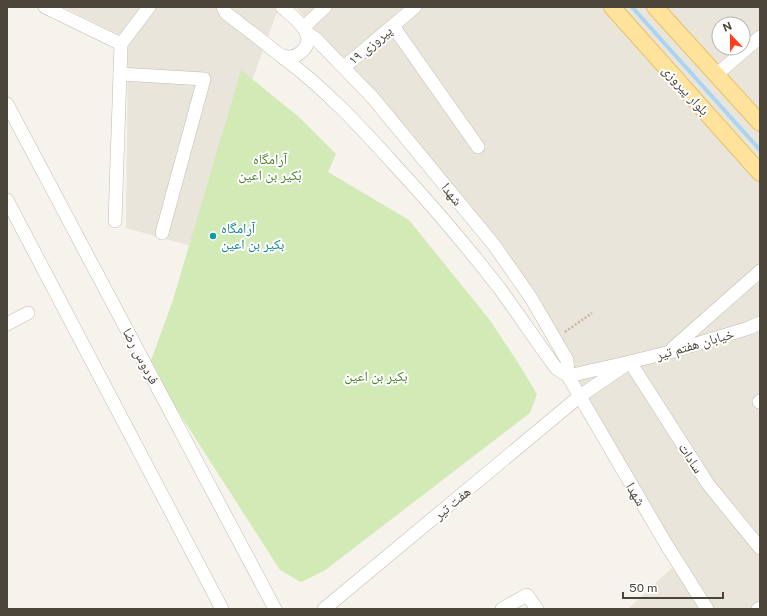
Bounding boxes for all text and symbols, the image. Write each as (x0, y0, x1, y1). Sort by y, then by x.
north arrow (711, 16, 751, 56)
text: N (721, 20, 733, 34)
street label: پیروزی ۱۹ (345, 22, 396, 69)
street label: بلوار پیروزی (658, 62, 713, 119)
park label: آرامگاه بُکیر بن اعین (238, 151, 302, 184)
street label: شهدا (438, 179, 466, 209)
place label: آرامگاه بکیر بن اعین (221, 220, 285, 253)
marker: آرامگاه بکیر بن اعین (208, 231, 218, 241)
street label: فردوس رضا (119, 325, 163, 387)
street label: خیابان هفتم تیر (653, 325, 736, 365)
park label: بکیر بن اعین (344, 368, 408, 385)
street label: سادات (675, 440, 707, 476)
street label: شهدا (623, 479, 649, 509)
street label: هفت تیر (430, 483, 474, 524)
scale bar (623, 574, 723, 600)
text: 50 m (629, 581, 657, 595)

